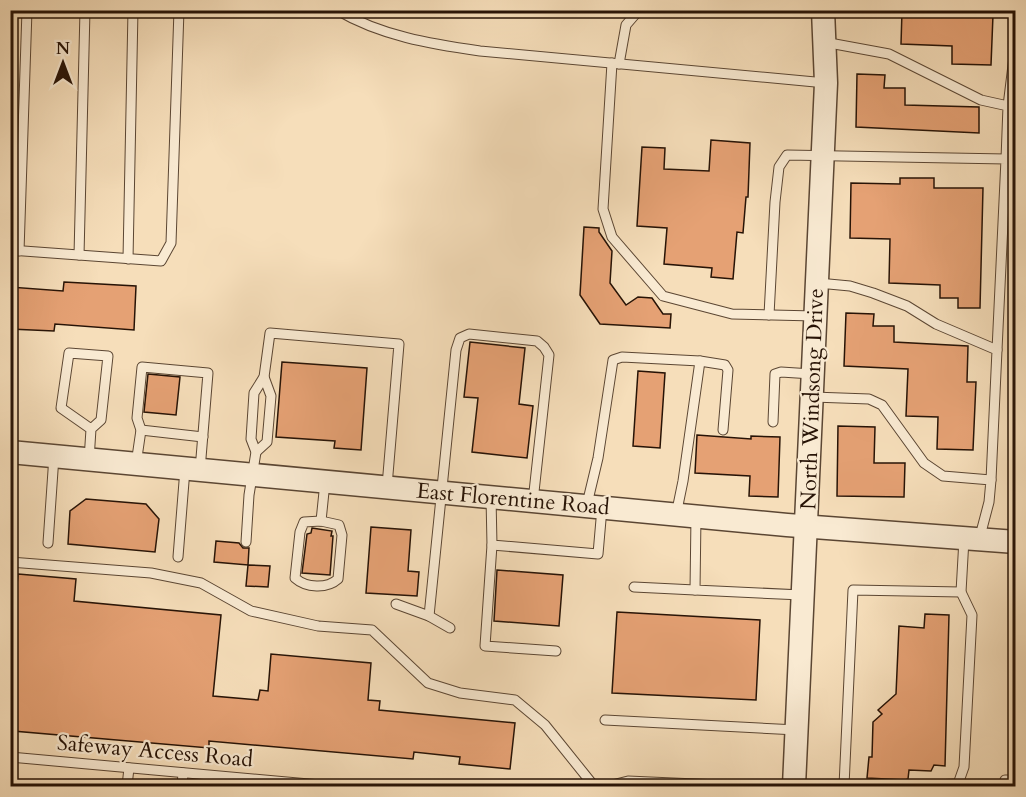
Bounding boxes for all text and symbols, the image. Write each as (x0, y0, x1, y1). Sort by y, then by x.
north arrow (33, 33, 93, 93)
text: N (56, 38, 70, 60)
street label: North Windsong Drive (793, 288, 831, 510)
street label: East Florentine Road (415, 476, 611, 522)
street label: Safeway Access Road (56, 727, 255, 775)

